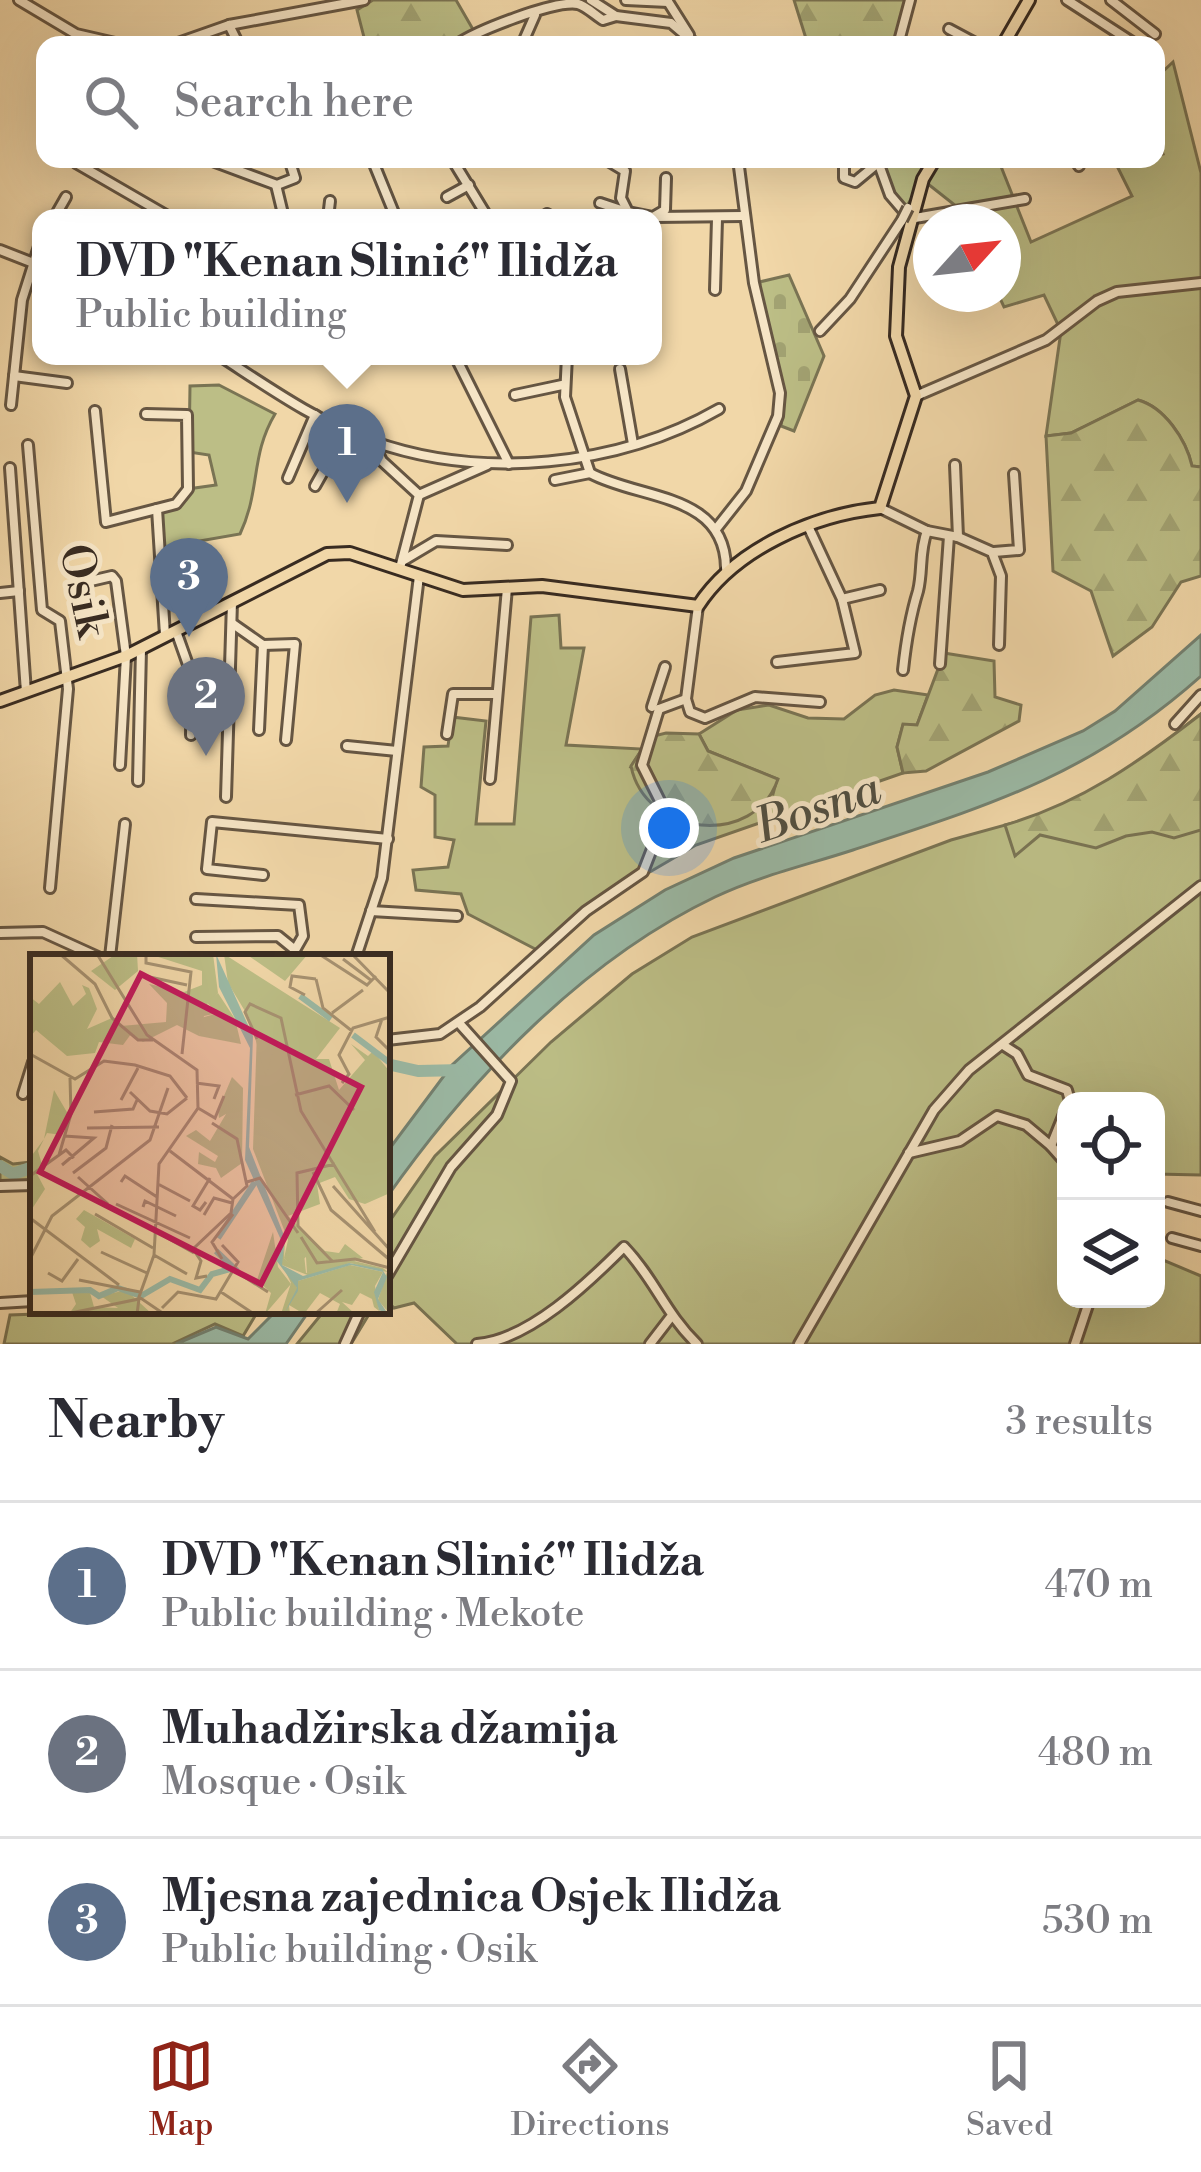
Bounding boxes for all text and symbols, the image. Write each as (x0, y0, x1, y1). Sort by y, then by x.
search box (36, 36, 1165, 168)
icon: search (78, 69, 144, 135)
text: Search here (174, 74, 414, 131)
north arrow (913, 204, 1021, 312)
popup (32, 209, 662, 365)
text: DVD "Kenan Slinić" Ilidža (76, 234, 618, 291)
text: Public building (76, 291, 347, 340)
pin: 1 (308, 404, 386, 503)
pin: 3 (150, 538, 228, 637)
street label: Osik (45, 539, 121, 644)
pin: 2 (167, 657, 245, 756)
water label: Bosna (746, 759, 889, 859)
your location (639, 798, 699, 858)
inset map (30, 954, 390, 1314)
map controls (1057, 1092, 1165, 1308)
button: locate (1057, 1092, 1165, 1200)
button: layers (1057, 1200, 1165, 1308)
text: Nearby (48, 1390, 224, 1454)
text: 3 results (1005, 1398, 1153, 1447)
text: DVD "Kenan Slinić" Ilidža (162, 1533, 704, 1590)
text: 1 (78, 1561, 96, 1610)
text: 470 m (1045, 1561, 1153, 1610)
text: Public building · Mekote (162, 1590, 584, 1639)
text: Muhadžirska džamija (162, 1701, 618, 1758)
text: 2 (75, 1729, 99, 1778)
text: 480 m (1038, 1729, 1153, 1778)
text: Mosque · Osik (162, 1758, 405, 1807)
text: Mjesna zajednica Osjek Ilidža (162, 1869, 781, 1926)
text: 3 (75, 1897, 99, 1946)
text: 530 m (1042, 1897, 1153, 1946)
text: Public building · Osik (162, 1926, 536, 1975)
tab: Map (148, 2033, 214, 2146)
tab: Directions (511, 2033, 670, 2146)
tab: Saved (966, 2033, 1053, 2146)

